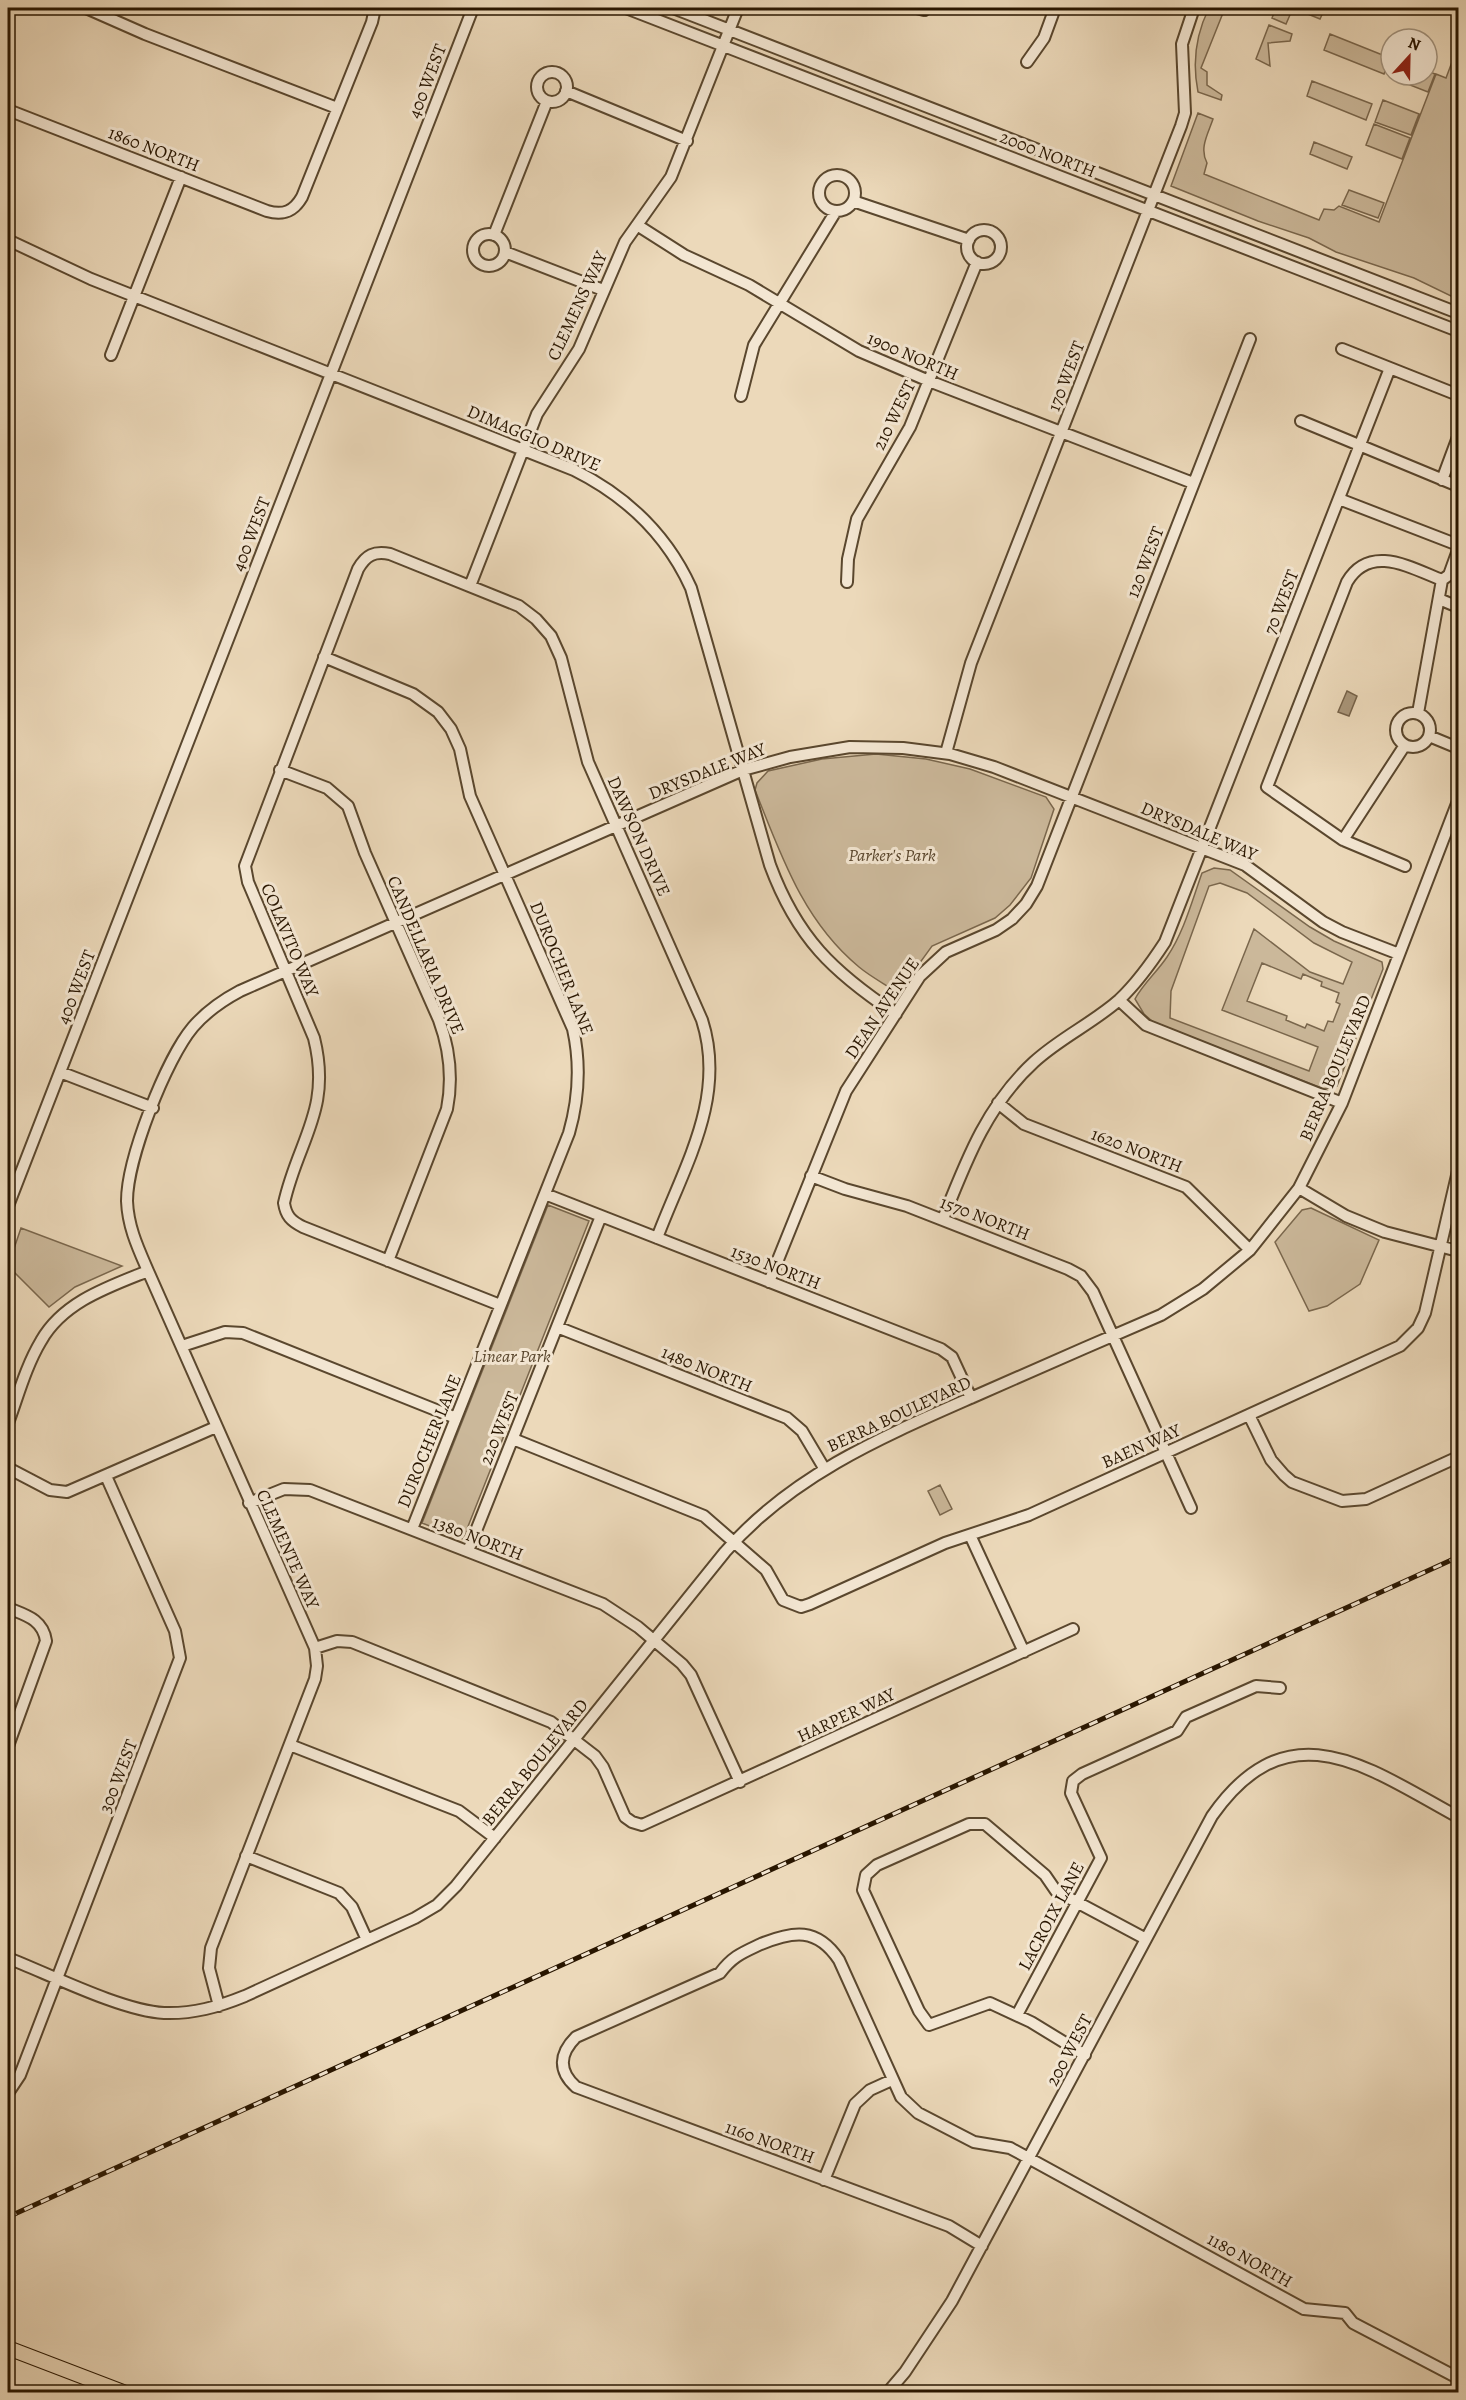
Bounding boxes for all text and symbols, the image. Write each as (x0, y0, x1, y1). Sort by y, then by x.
north arrow (1379, 27, 1439, 87)
text: N (1405, 32, 1424, 57)
street label: 400 WEST (402, 40, 452, 122)
street label: 1860 NORTH (105, 121, 203, 177)
street label: 2000 NORTH (997, 125, 1099, 183)
street label: CLEMENS WAY (541, 246, 613, 365)
street label: 1900 NORTH (864, 326, 962, 386)
street label: 170 WEST (1042, 337, 1090, 415)
street label: 210 WEST (867, 376, 921, 454)
street label: DIMAGGIO DRIVE (463, 399, 605, 477)
street label: 400 WEST (226, 493, 276, 575)
street label: 120 WEST (1120, 523, 1170, 601)
street label: 70 WEST (1258, 566, 1304, 638)
street label: DRYSDALE WAY (645, 736, 770, 805)
street label: DAWSON DRIVE (602, 772, 676, 900)
street label: DRYSDALE WAY (1137, 796, 1262, 867)
park label: Parker's Park (848, 843, 936, 867)
street label: CANDELLARIA DRIVE (382, 872, 470, 1038)
street label: COLAVITO WAY (255, 880, 325, 1002)
street label: DUROCHER LANE (524, 898, 600, 1038)
street label: 400 WEST (51, 946, 101, 1028)
street label: DEAN AVENUE (839, 953, 925, 1063)
street label: BERRA BOULEVARD (1293, 991, 1377, 1145)
street label: 1620 NORTH (1088, 1122, 1186, 1178)
street label: 1570 NORTH (937, 1190, 1033, 1246)
street label: 1530 NORTH (728, 1239, 824, 1295)
street label: 1480 NORTH (658, 1340, 756, 1398)
park label: Linear Park (473, 1344, 551, 1368)
street label: BERRA BOULEVARD (823, 1370, 975, 1458)
street label: DUROCHER LANE (391, 1371, 467, 1511)
street label: 220 WEST (473, 1388, 525, 1468)
street label: BAEN WAY (1098, 1417, 1185, 1474)
street label: CLEMENTE WAY (251, 1485, 326, 1614)
street label: 1380 NORTH (429, 1510, 527, 1566)
street label: HARPER WAY (793, 1681, 900, 1748)
street label: BERRA BOULEVARD (476, 1694, 594, 1830)
street label: 300 WEST (93, 1736, 143, 1816)
street label: LACROIX LANE (1012, 1857, 1090, 1975)
street label: 200 WEST (1040, 2010, 1098, 2090)
street label: 1160 NORTH (722, 2115, 818, 2169)
street label: 1180 NORTH (1203, 2227, 1297, 2293)

